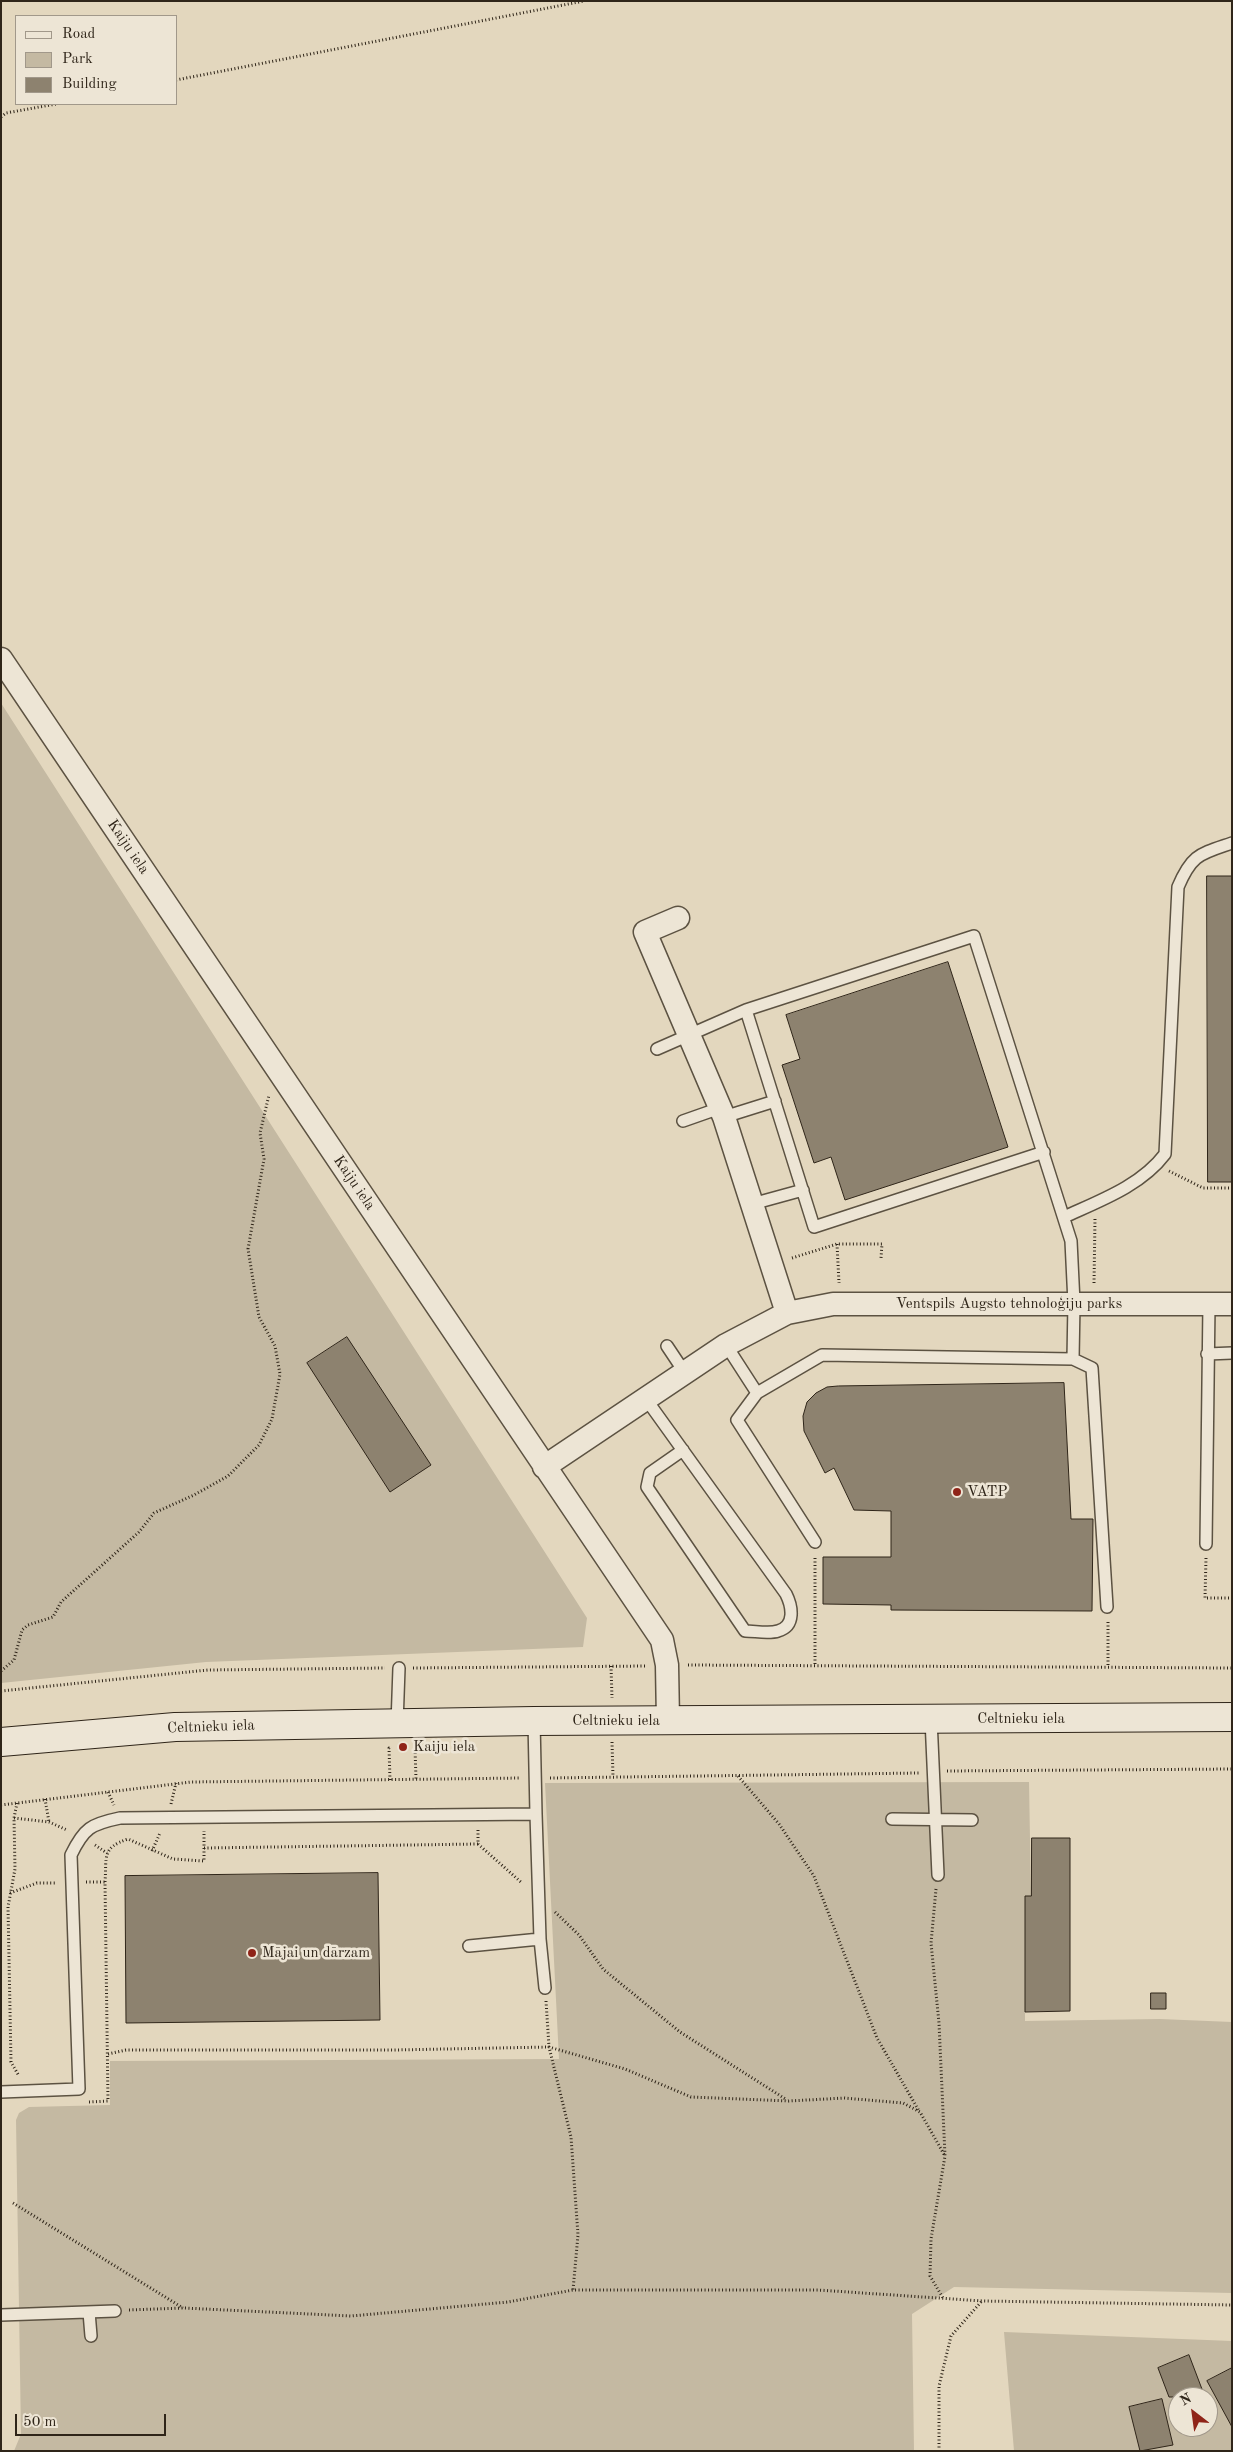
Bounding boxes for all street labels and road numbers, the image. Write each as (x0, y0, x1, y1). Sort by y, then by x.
street label: Kaiju iela (103, 816, 153, 878)
street label: Kaiju iela (329, 1152, 379, 1214)
street label: Ventspils Augsto tehnoloģiju parks (896, 1295, 1122, 1313)
street label: Celtnieku iela (977, 1710, 1065, 1728)
street label: Celtnieku iela (572, 1712, 660, 1730)
street label: Celtnieku iela (167, 1716, 255, 1738)

